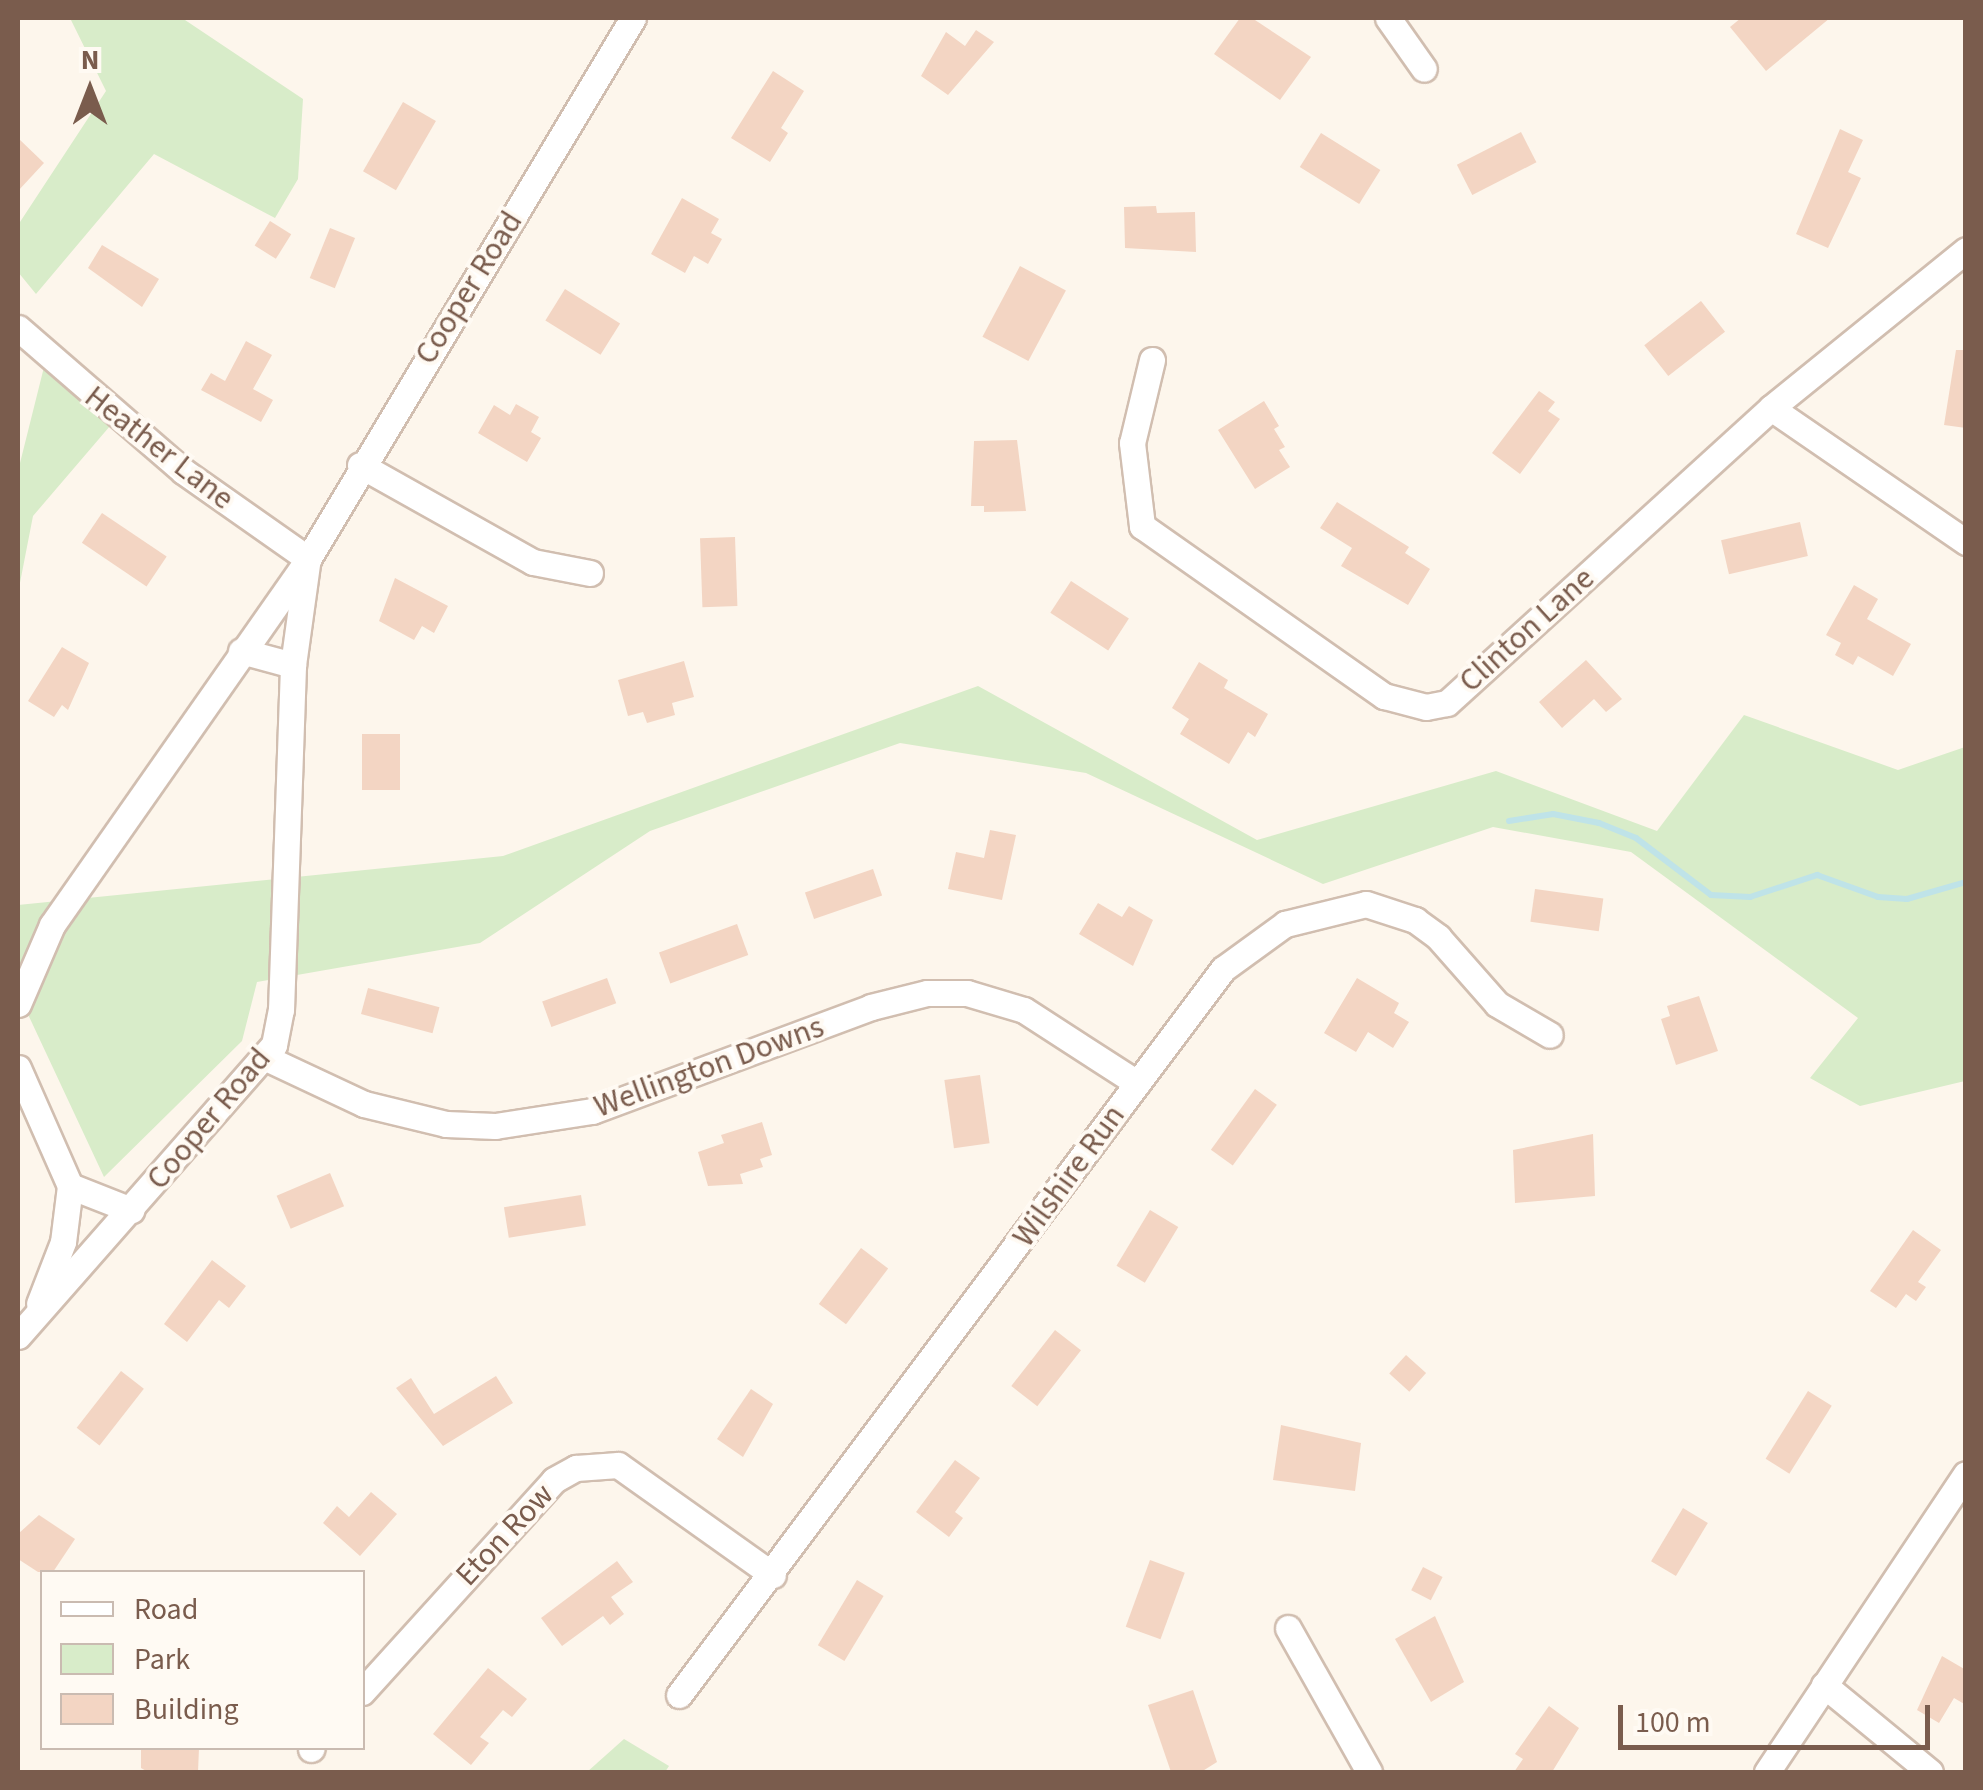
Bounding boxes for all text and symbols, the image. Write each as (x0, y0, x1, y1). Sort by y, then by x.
north arrow (40, 40, 140, 140)
text: N (81, 40, 99, 80)
street label: Cooper Road (407, 205, 531, 371)
street label: Heather Lane (77, 378, 241, 518)
street label: Clinton Lane (1452, 559, 1602, 701)
street label: Wellington Downs (589, 1008, 829, 1126)
street label: Cooper Road (139, 1040, 279, 1198)
street label: Wilshire Run (1005, 1098, 1133, 1254)
street label: Eton Row (448, 1476, 562, 1594)
legend (40, 1570, 365, 1750)
text: Road (134, 1588, 198, 1631)
text: Park (134, 1638, 190, 1681)
scale bar (1623, 1685, 1936, 1747)
text: Building (134, 1688, 239, 1731)
text: 100 m (1635, 1701, 1711, 1744)

